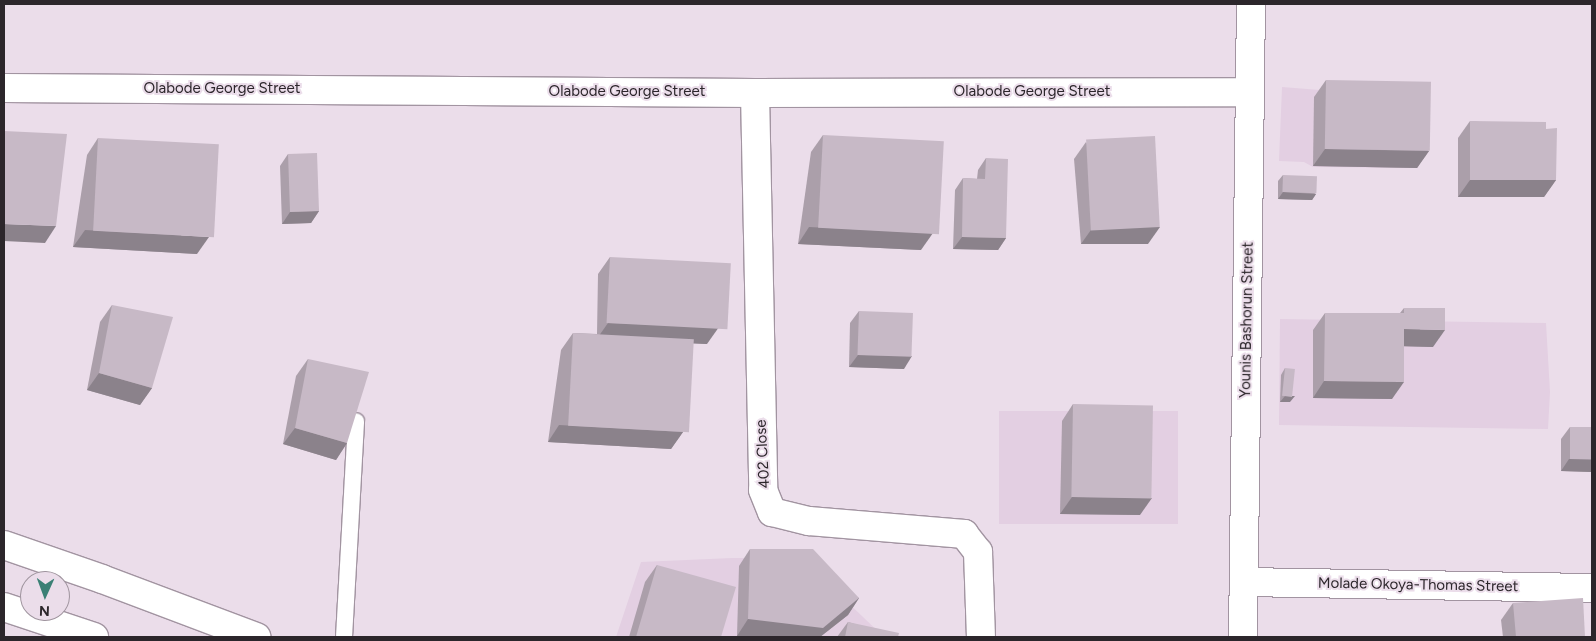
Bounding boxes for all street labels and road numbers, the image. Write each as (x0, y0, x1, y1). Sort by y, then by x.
street label: Olabode George Street (144, 80, 300, 98)
street label: Olabode George Street (549, 83, 705, 101)
street label: Olabode George Street (954, 83, 1110, 101)
street label: Younis Bashorun Street (1237, 242, 1257, 398)
street label: 402 Close (752, 419, 774, 489)
street label: Molade Okoya-Thomas Street (1318, 574, 1518, 596)

